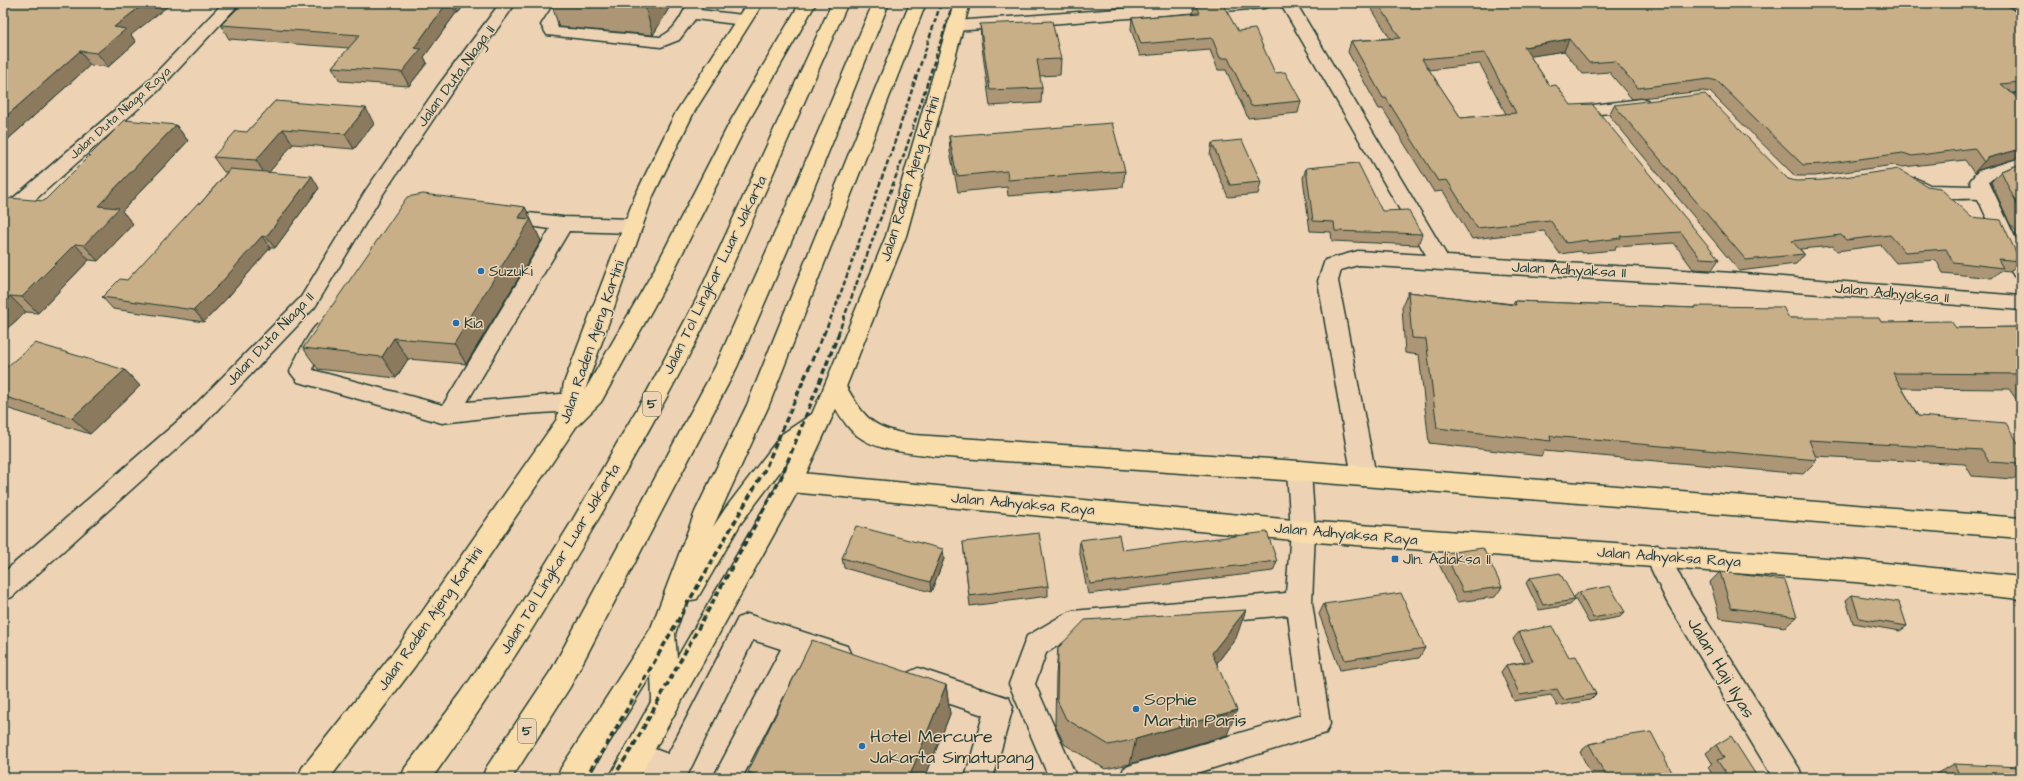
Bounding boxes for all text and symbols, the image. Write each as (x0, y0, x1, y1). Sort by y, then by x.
street label: Jalan Duta Niaga II (412, 21, 501, 132)
street label: Jalan Duta Niaga Raya (65, 62, 176, 164)
street label: Jalan Raden Ajeng Kartini (875, 93, 946, 264)
street label: Jalan Tol Lingkar Luar Jakarta (658, 172, 773, 378)
street label: Jalan Raden Ajeng Kartini (554, 257, 631, 427)
street label: Jalan Adhyaksa II (1511, 257, 1627, 284)
place label: Suzuki (489, 261, 534, 282)
marker: Suzuki (476, 266, 486, 276)
street label: Jalan Adhyaksa II (1834, 278, 1950, 309)
street label: Jalan Duta Niaga II (221, 287, 320, 391)
place label: Kia (464, 313, 483, 334)
marker: Kia (451, 318, 461, 328)
road number: 5 (643, 392, 661, 416)
street label: Jalan Tol Lingkar Luar Jakarta (495, 460, 626, 659)
street label: Jalan Adhyaksa Raya (950, 487, 1096, 522)
street label: Jalan Adhyaksa Raya (1273, 517, 1419, 552)
street label: Jalan Adhyaksa Raya (1596, 541, 1742, 574)
street label: Jalan Raden Ajeng Kartini (372, 542, 489, 696)
place label: Jln. Adiaksa II (1403, 549, 1491, 570)
marker: Jln. Adiaksa II (1390, 554, 1400, 564)
street label: Jalan Haji Ilyas (1680, 613, 1761, 724)
place label: Sophie Martin Paris (1144, 687, 1247, 733)
marker: Sophie Martin Paris (1131, 704, 1141, 714)
road number: 5 (518, 719, 536, 743)
place label: Hotel Mercure Jakarta Simatupang (870, 724, 1034, 771)
marker: Hotel Mercure Jakarta Simatupang (857, 741, 867, 751)

